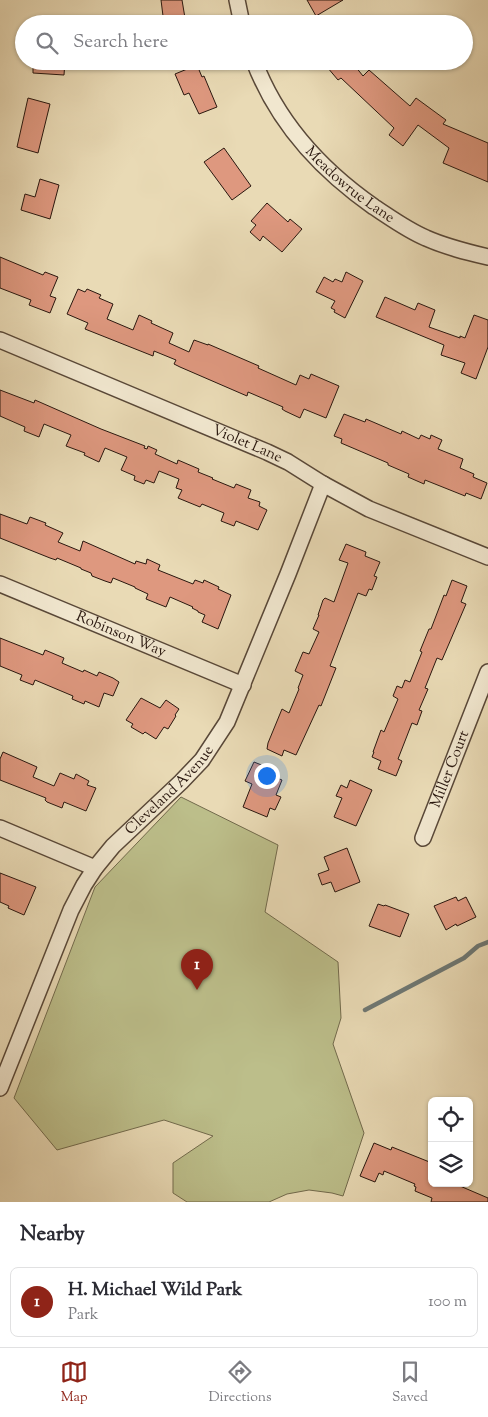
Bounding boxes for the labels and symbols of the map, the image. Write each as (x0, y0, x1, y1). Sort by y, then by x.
street label: Meadowrue Lane (300, 142, 399, 228)
street label: Violet Lane (209, 420, 286, 468)
street label: Robinson Way (73, 606, 170, 663)
street label: Miller Court (425, 727, 475, 811)
street label: Cleveland Avenue (120, 742, 219, 840)
your location (254, 763, 280, 789)
pin: 1 (181, 949, 213, 990)

